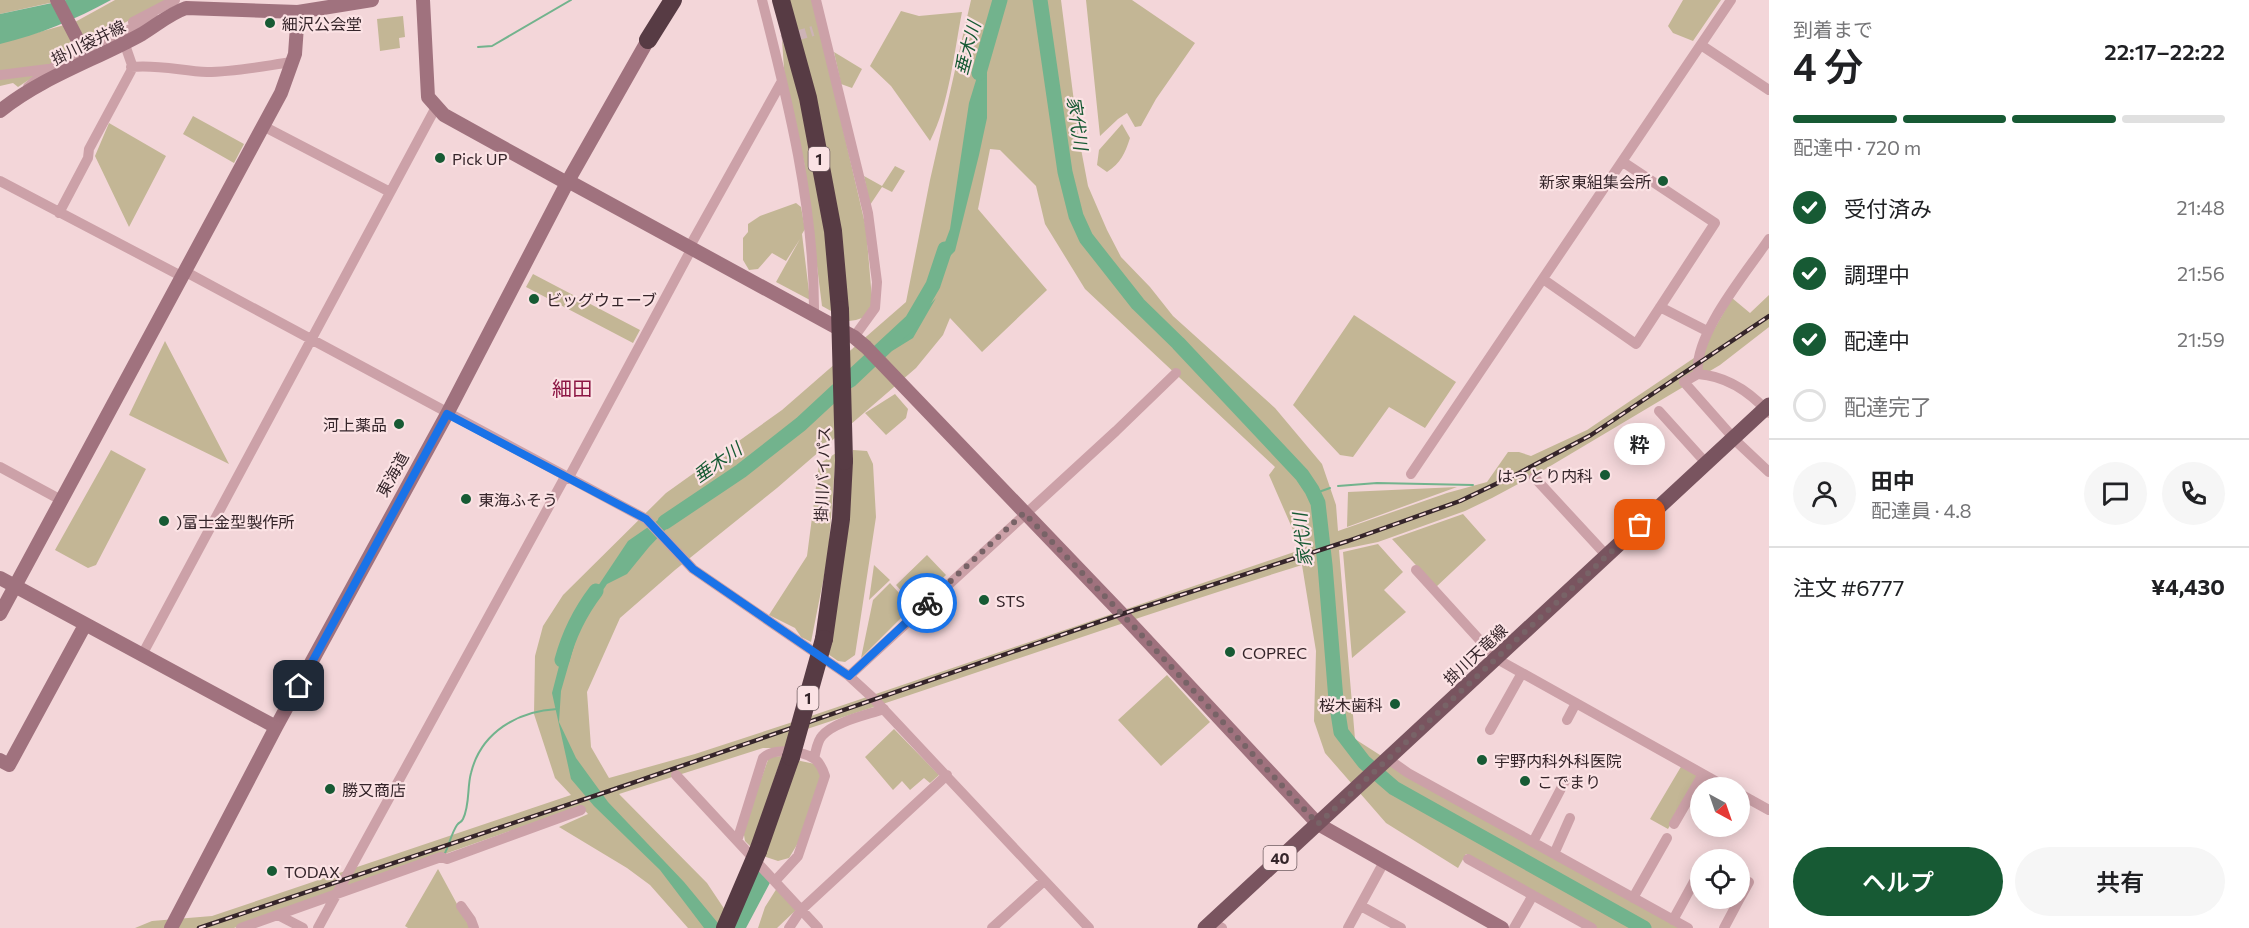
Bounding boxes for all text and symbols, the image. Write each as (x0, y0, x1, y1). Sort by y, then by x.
place label: 細沢公会堂 (282, 14, 362, 33)
street label: 掛川袋井線 (48, 16, 128, 68)
marker: 細沢公会堂 (263, 16, 277, 30)
water label: 垂木川 (949, 17, 985, 77)
text: 到着まで (1793, 17, 1873, 41)
text: 22:17–22:22 (2104, 38, 2225, 65)
text: 4 分 (1793, 41, 1863, 89)
water label: 家代川 (1063, 95, 1093, 153)
text: 配達中 · 720 m (1793, 135, 1921, 159)
road number: 1 (808, 147, 830, 171)
place label: Pick UP (452, 149, 508, 168)
marker: Pick UP (433, 151, 447, 165)
place label: 新家東組集会所 (1539, 172, 1651, 191)
marker: 新家東組集会所 (1656, 174, 1670, 188)
icon: check (1793, 191, 1826, 224)
text: 受付済み (1844, 195, 1932, 222)
text: 21:48 (2177, 195, 2225, 219)
icon: check (1793, 257, 1826, 290)
text: 調理中 (1844, 261, 1910, 288)
text: 21:56 (2177, 261, 2225, 285)
place label: ビッグウェーブ (546, 290, 657, 309)
marker: ビッグウェーブ (527, 292, 541, 306)
icon: check (1793, 323, 1826, 356)
text: 配達中 (1844, 327, 1910, 354)
text: 21:59 (2177, 327, 2225, 351)
district label: 細田 (552, 376, 592, 400)
text: 配達完了 (1844, 393, 1932, 420)
place label: 河上薬品 (323, 415, 387, 434)
marker: 河上薬品 (392, 417, 406, 431)
callout: 粋 (1614, 423, 1666, 465)
street label: 掛川バイパス (811, 426, 833, 522)
text: 粋 (1630, 432, 1650, 456)
water label: 垂木川 (689, 436, 747, 486)
street label: 東海道 (372, 448, 412, 500)
button: person (1793, 462, 1856, 525)
button: chat (2084, 462, 2147, 525)
button: phone (2162, 462, 2225, 525)
place label: はっとり内科 (1497, 466, 1593, 485)
text: 田中 (1871, 467, 1915, 494)
marker: はっとり内科 (1598, 468, 1612, 482)
place label: 東海ふそう (478, 490, 558, 509)
marker: 東海ふそう (459, 492, 473, 506)
text: 配達員 · 4.8 (1871, 498, 1972, 522)
pin (1614, 499, 1665, 550)
icon: bag (1623, 508, 1656, 541)
water label: 家代川 (1288, 510, 1316, 568)
place label: )富士金型製作所 (176, 512, 294, 531)
marker: )富士金型製作所 (157, 514, 171, 528)
courier (897, 573, 957, 633)
text: ¥4,430 (2151, 573, 2225, 600)
text: 注文 #6777 (1793, 574, 1904, 601)
icon: bike (911, 587, 944, 620)
place label: STS (996, 591, 1025, 610)
marker: STS (977, 593, 991, 607)
street label: 掛川天竜線 (1439, 620, 1511, 688)
place label: COPREC (1242, 643, 1307, 662)
marker: COPREC (1223, 645, 1237, 659)
pin (273, 660, 324, 711)
icon: home (282, 669, 315, 702)
road number: 1 (798, 686, 818, 710)
place label: 桜木歯科 (1319, 695, 1383, 714)
marker: 桜木歯科 (1388, 697, 1402, 711)
place label: 宇野内科外科医院 (1494, 751, 1622, 770)
marker: 宇野内科外科医院 (1475, 753, 1489, 767)
place label: こでまり (1537, 772, 1601, 791)
marker: こでまり (1518, 774, 1532, 788)
north arrow (1690, 777, 1750, 837)
map controls (1690, 777, 1750, 909)
place label: 勝又商店 (342, 780, 406, 799)
marker: 勝又商店 (323, 782, 337, 796)
road number: 40 (1264, 846, 1296, 870)
button: ヘルプ (1793, 847, 2003, 916)
button: 共有 (2015, 847, 2225, 916)
button: locate (1690, 849, 1750, 909)
place label: TODAX (284, 862, 340, 881)
marker: TODAX (265, 864, 279, 878)

